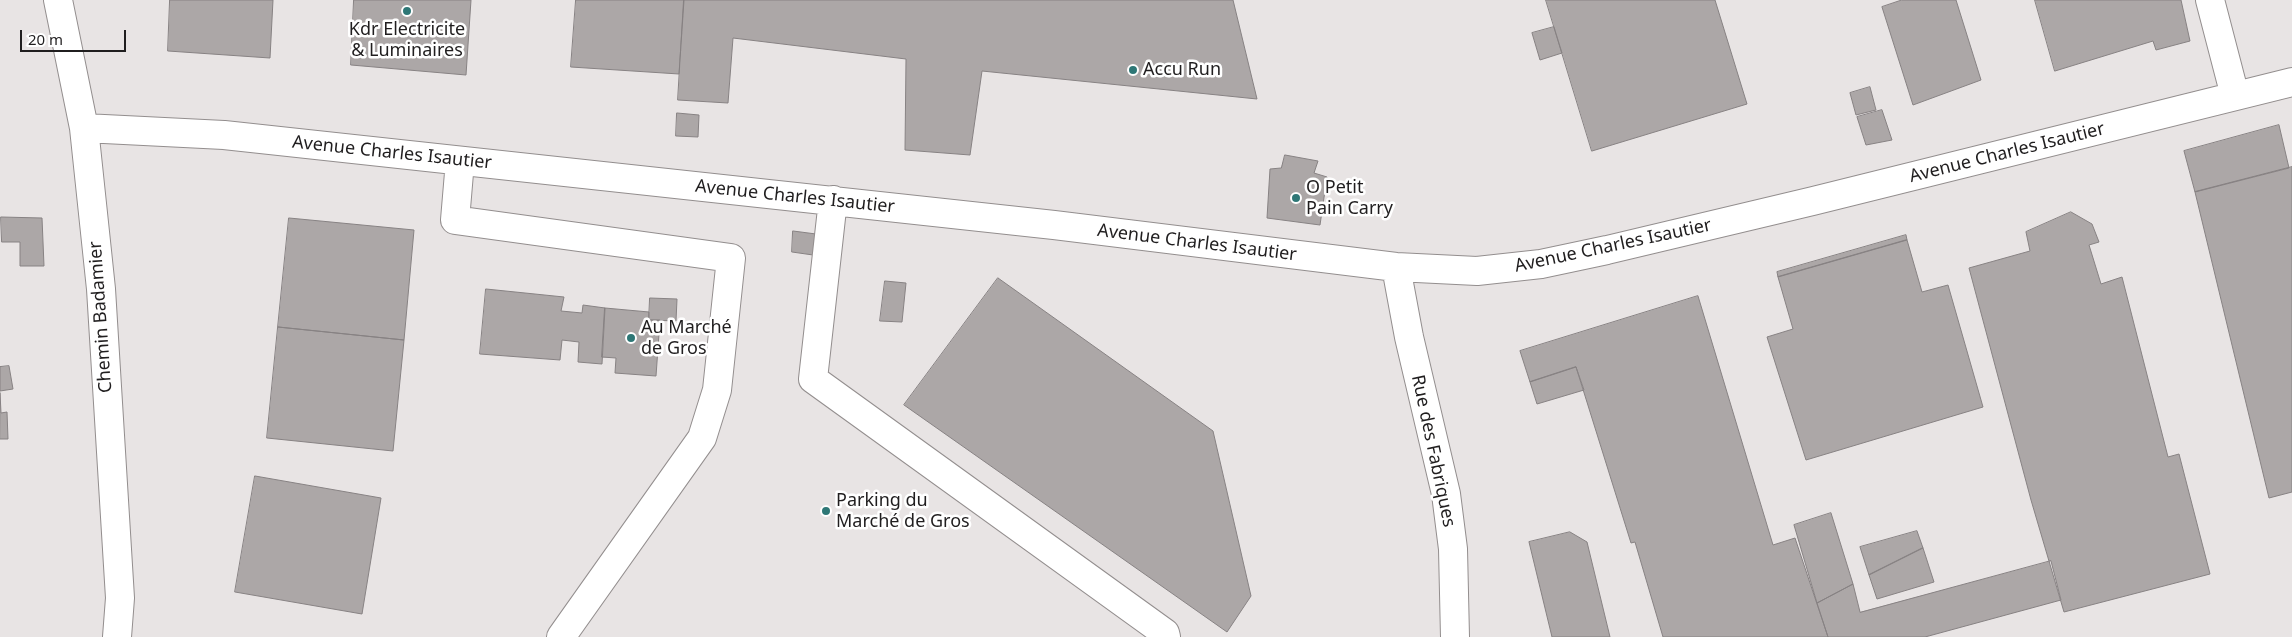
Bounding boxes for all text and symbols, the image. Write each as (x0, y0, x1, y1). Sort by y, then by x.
marker: Kdr Electricite & Luminaires (401, 5, 413, 17)
place label: Kdr Electricite & Luminaires (349, 19, 465, 62)
scale bar (22, 20, 129, 52)
text: 20 m (28, 29, 63, 49)
place label: Accu Run (1143, 59, 1221, 81)
marker: Accu Run (1127, 64, 1139, 76)
street label: Avenue Charles Isautier (1907, 118, 2107, 188)
street label: Avenue Charles Isautier (291, 132, 493, 174)
street label: Avenue Charles Isautier (694, 176, 896, 218)
place label: O Petit Pain Carry (1306, 177, 1393, 220)
marker: O Petit Pain Carry (1290, 192, 1302, 204)
street label: Avenue Charles Isautier (1513, 215, 1713, 277)
street label: Avenue Charles Isautier (1096, 220, 1298, 266)
street label: Chemin Badamier (85, 240, 117, 394)
place label: Au Marché de Gros (641, 317, 732, 359)
marker: Au Marché de Gros (625, 332, 637, 344)
street label: Rue des Fabriques (1406, 373, 1460, 529)
place label: Parking du Marché de Gros (836, 490, 970, 532)
marker: Parking du Marché de Gros (820, 505, 832, 517)

